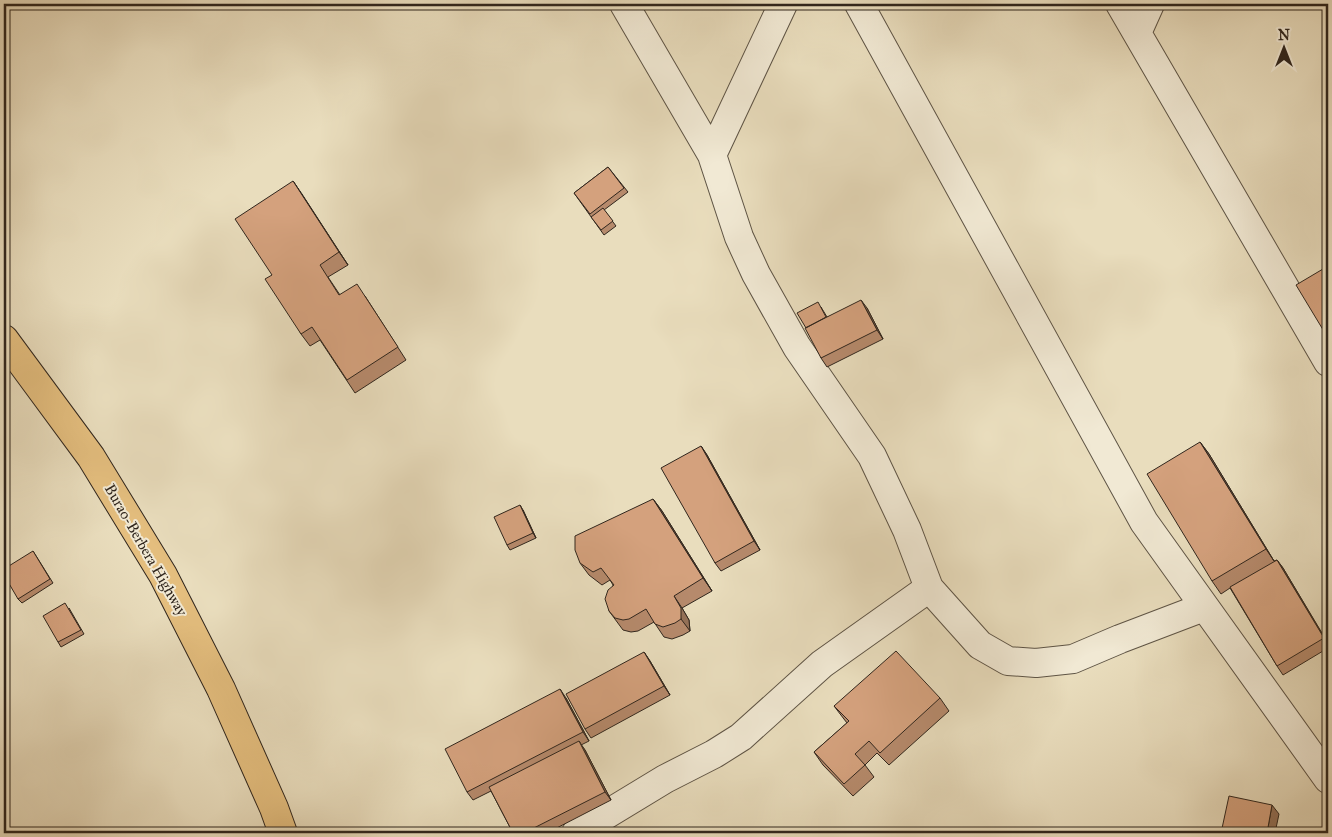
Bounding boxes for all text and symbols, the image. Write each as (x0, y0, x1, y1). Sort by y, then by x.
north arrow (1260, 22, 1310, 72)
text: N (1278, 27, 1290, 44)
street label: Burao-Berbera Highway (101, 481, 192, 620)

